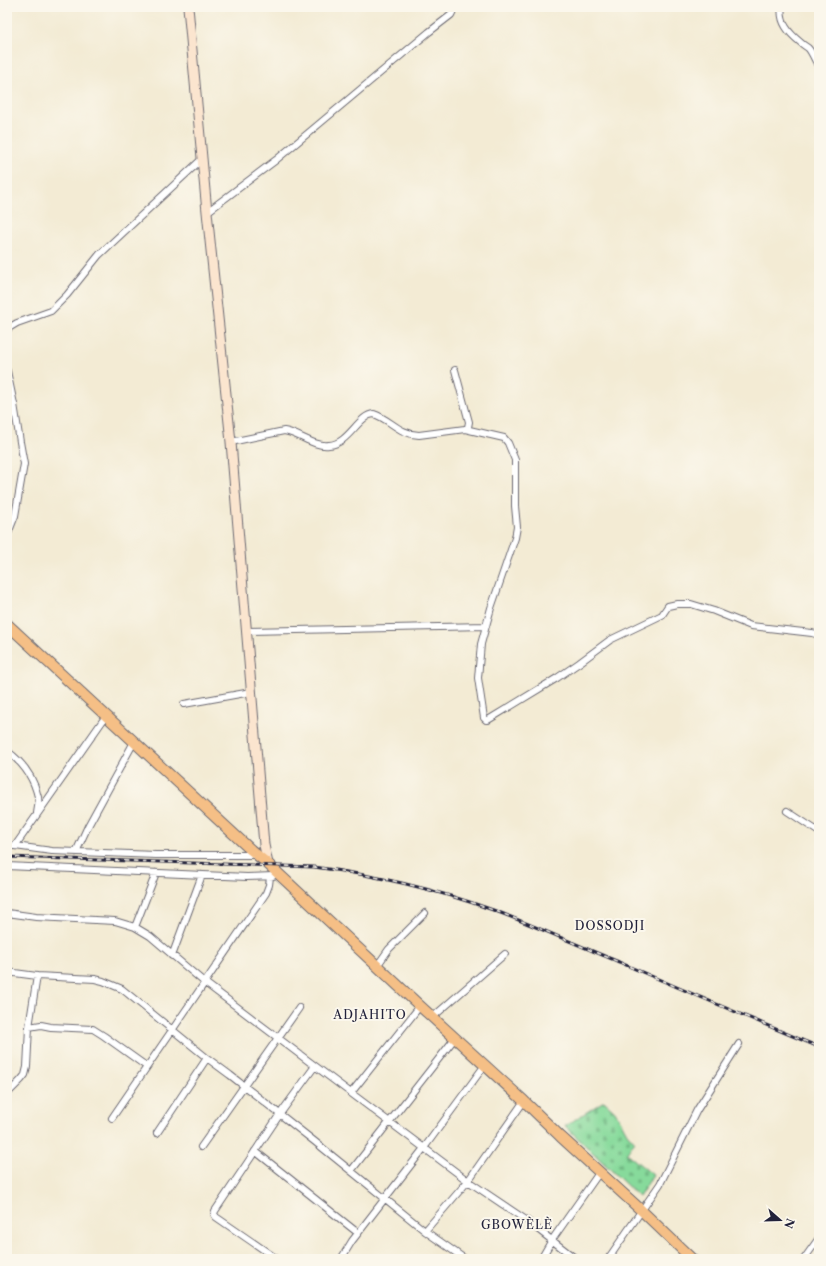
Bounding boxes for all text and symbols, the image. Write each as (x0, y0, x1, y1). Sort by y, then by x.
district label: DOSSODJI (575, 918, 645, 933)
district label: ADJAHITO (332, 1007, 407, 1022)
north arrow (760, 1200, 800, 1240)
district label: GBOWÈLÈ (481, 1216, 553, 1232)
text: N (781, 1217, 798, 1231)

